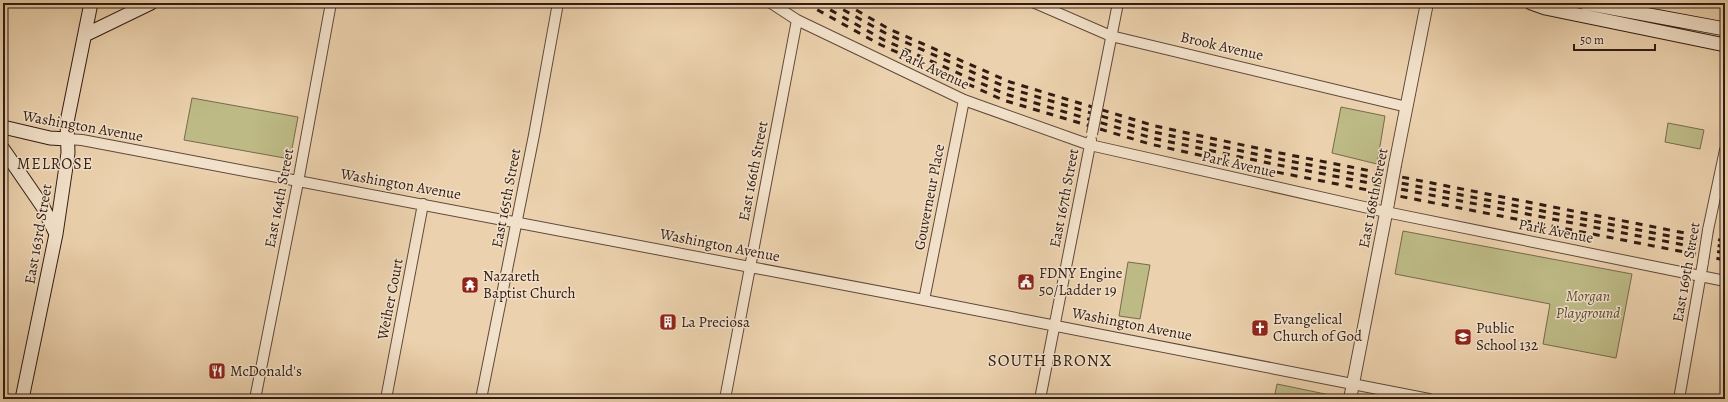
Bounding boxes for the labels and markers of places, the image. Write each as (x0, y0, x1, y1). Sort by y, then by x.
place label: FDNY Engine 50/Ladder 19 (1039, 263, 1123, 300)
place label: Nazareth Baptist Church (483, 266, 575, 303)
public building icon: FDNY Engine 50/Ladder 19 (1016, 272, 1036, 292)
temple icon: Nazareth Baptist Church (460, 275, 480, 295)
place label: Evangelical Church of God (1273, 309, 1363, 346)
building icon: La Preciosa (658, 312, 678, 332)
place label: La Preciosa (681, 312, 750, 332)
church icon: Evangelical Church of God (1250, 318, 1270, 338)
place label: Public School 132 (1476, 318, 1538, 355)
school or university icon: Public School 132 (1453, 327, 1473, 347)
restaurant icon: McDonald's (207, 361, 227, 381)
place label: McDonald's (230, 361, 302, 381)

